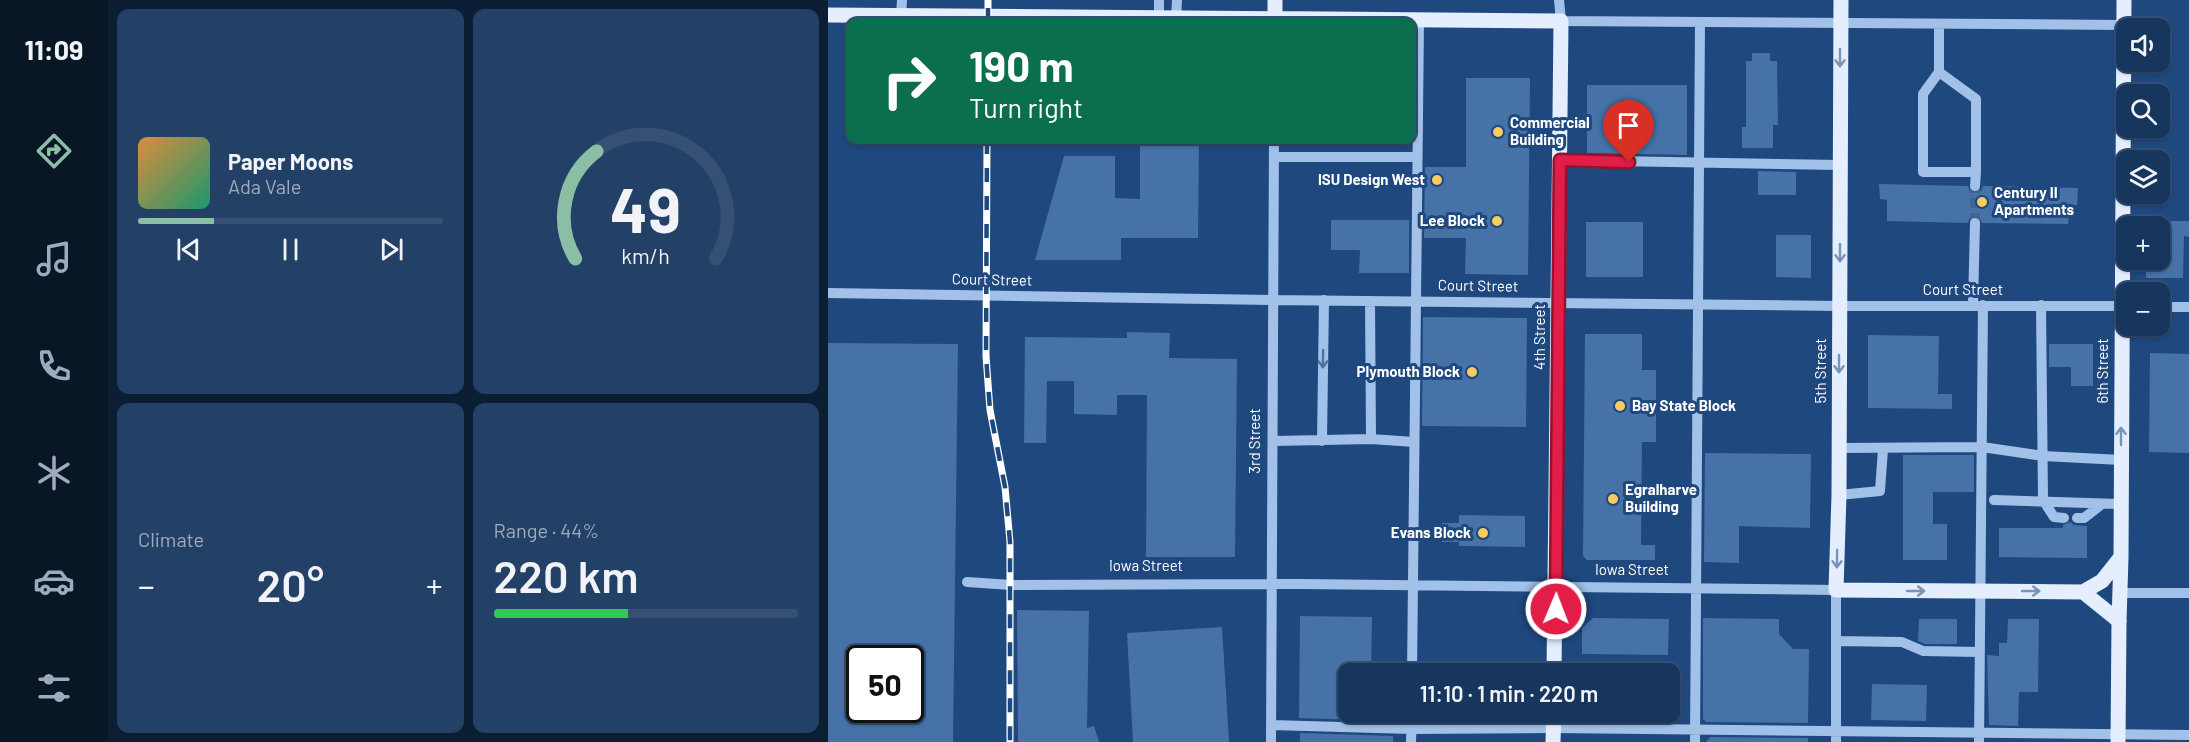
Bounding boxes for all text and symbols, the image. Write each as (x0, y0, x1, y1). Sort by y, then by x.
map controls (2116, 18, 2170, 336)
button: sound (2116, 18, 2170, 72)
text: 11:09 (25, 33, 83, 65)
text: 190 m (969, 40, 1074, 90)
icon: right (870, 42, 948, 120)
one-way arrow (1834, 48, 1846, 68)
button: search (2116, 84, 2170, 138)
text: Turn right (969, 91, 1083, 123)
pin (1603, 100, 1654, 162)
icon: arrive (1612, 109, 1645, 142)
place label: Commercial Building (1510, 113, 1590, 148)
marker: Commercial Building (1491, 125, 1505, 139)
icon: directions (33, 130, 75, 172)
text: Paper Moons (228, 148, 353, 174)
button: layers (2116, 150, 2170, 204)
place label: ISU Design West (1318, 170, 1425, 188)
text: 49 (610, 171, 681, 245)
marker: ISU Design West (1430, 173, 1444, 187)
text: Ada Vale (228, 174, 301, 198)
place label: Century II Apartments (1994, 183, 2075, 218)
marker: Century II Apartments (1975, 195, 1989, 209)
place label: Lee Block (1420, 211, 1485, 229)
marker: Lee Block (1490, 214, 1504, 228)
button: + (2116, 216, 2170, 270)
icon: previous (172, 233, 205, 266)
icon: pause (274, 233, 307, 266)
icon: next (375, 233, 408, 266)
icon: music (33, 238, 75, 280)
text: km/h (621, 243, 670, 268)
one-way arrow (1834, 243, 1846, 263)
street label: Court Street (952, 269, 1032, 289)
street label: Court Street (1438, 275, 1518, 295)
street label: Court Street (1923, 280, 2003, 298)
button: − (2116, 282, 2170, 336)
street label: 4th Street (1530, 304, 1548, 370)
street label: 5th Street (1811, 338, 1829, 404)
street label: 6th Street (2093, 338, 2111, 404)
icon: phone (33, 345, 75, 387)
one-way arrow (1317, 348, 1329, 368)
one-way arrow (1833, 354, 1845, 374)
place label: Plymouth Block (1357, 362, 1460, 380)
marker: Plymouth Block (1465, 365, 1479, 379)
place label: Bay State Block (1632, 396, 1736, 414)
marker: Bay State Block (1613, 399, 1627, 413)
street label: 3rd Street (1245, 408, 1263, 474)
one-way arrow (2115, 426, 2127, 446)
icon: climate (33, 452, 75, 494)
place label: Egralharve Building (1625, 480, 1697, 515)
marker: Egralharve Building (1606, 492, 1620, 506)
text: Range · 44% (494, 518, 599, 542)
place label: Evans Block (1391, 523, 1471, 541)
marker: Evans Block (1476, 526, 1490, 540)
text: Climate (138, 527, 204, 551)
text: 220 km (494, 548, 638, 602)
one-way arrow (1831, 549, 1843, 569)
street label: Iowa Street (1109, 556, 1183, 574)
text: 20° (257, 557, 324, 611)
icon: car (33, 560, 75, 602)
street label: Iowa Street (1595, 560, 1669, 578)
text: − (138, 565, 155, 605)
text: + (426, 565, 443, 605)
position arrow (1524, 577, 1588, 641)
one-way arrow (1905, 585, 1925, 597)
one-way arrow (2021, 586, 2041, 597)
speed limit sign: 50 (846, 645, 924, 723)
icon: filters (33, 667, 75, 709)
text: 11:10 · 1 min · 220 m (1420, 680, 1598, 706)

